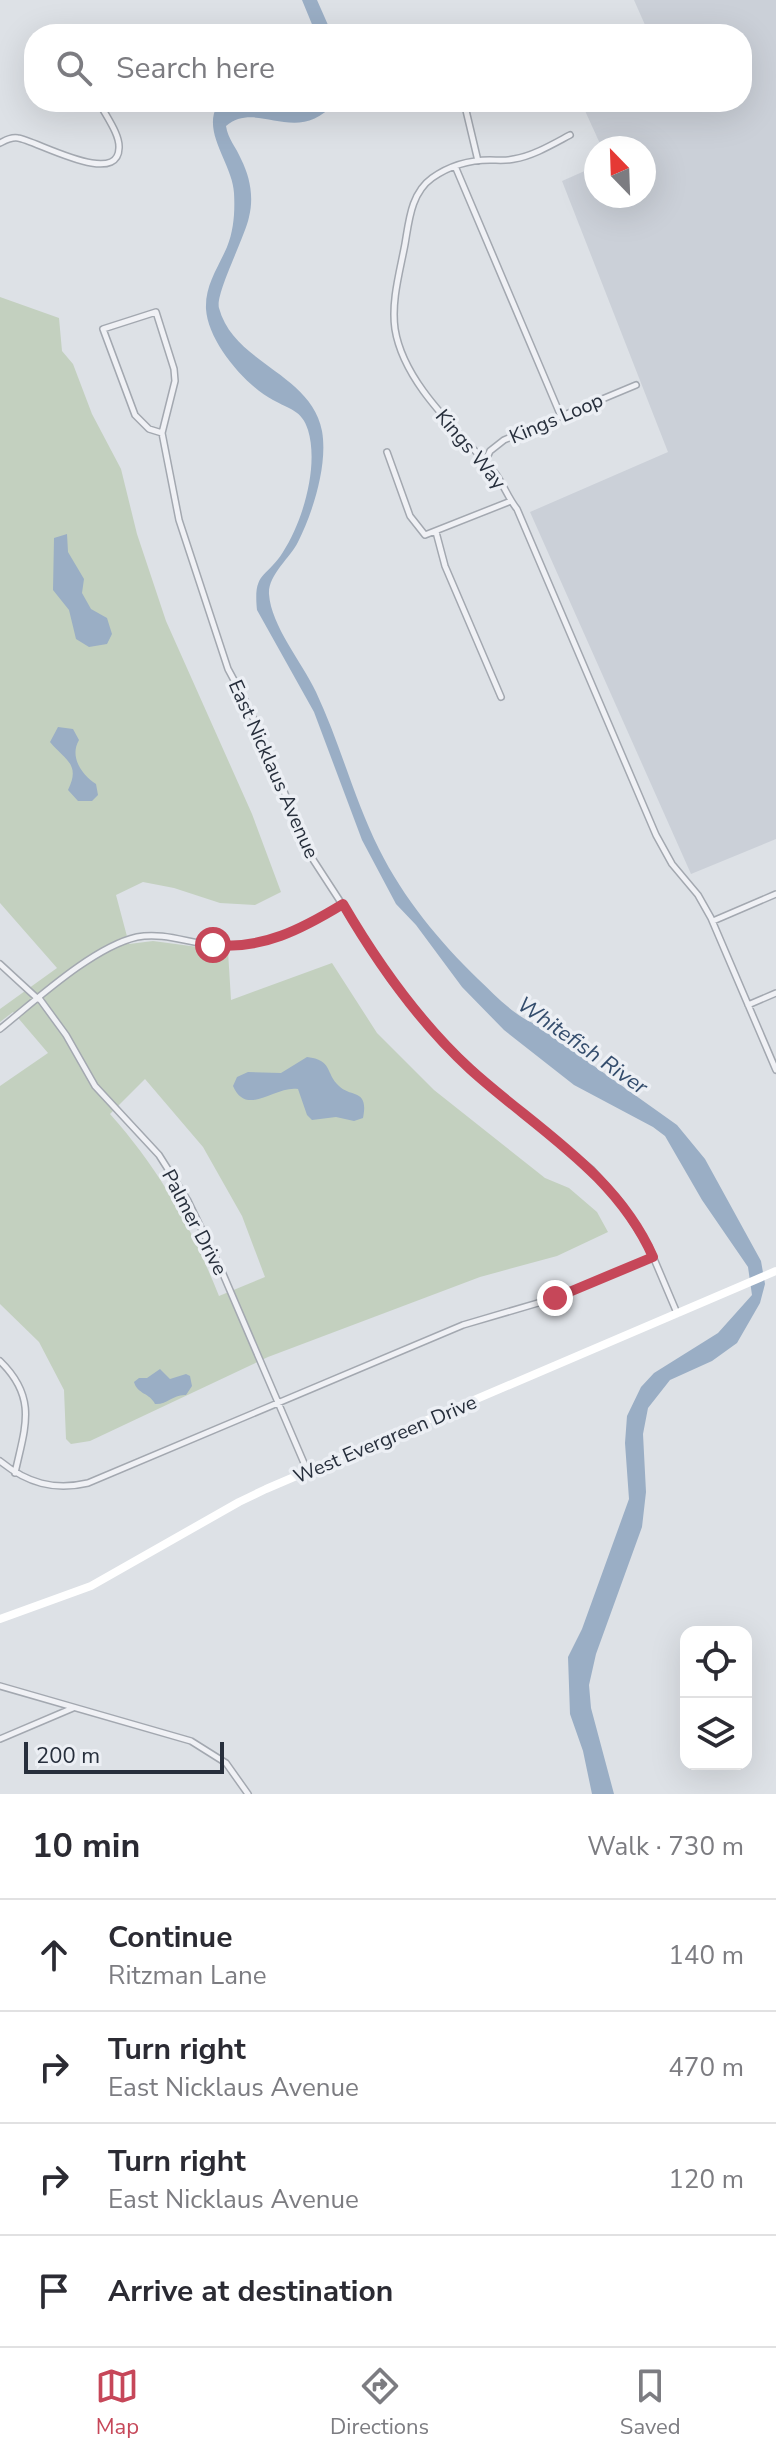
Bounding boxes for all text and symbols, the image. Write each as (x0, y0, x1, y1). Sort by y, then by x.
search box (24, 24, 752, 112)
icon: search (52, 46, 96, 90)
text: Search here (116, 48, 275, 89)
north arrow (584, 136, 656, 208)
street label: Kings Loop (505, 387, 607, 450)
street label: Kings Way (429, 404, 512, 496)
street label: East Nicklaus Avenue (222, 676, 325, 863)
route start (195, 927, 231, 963)
water label: Whitefish River (511, 990, 654, 1103)
street label: Palmer Drive (155, 1165, 234, 1280)
route end (537, 1280, 573, 1316)
street label: West Evergreen Drive (290, 1389, 481, 1490)
map controls (680, 1626, 752, 1770)
button: locate (680, 1626, 752, 1698)
button: layers (680, 1698, 752, 1770)
scale bar (24, 1738, 224, 1774)
text: 200 m (36, 1741, 100, 1771)
text: 10 min (32, 1823, 140, 1869)
text: Walk · 730 m (587, 1829, 744, 1864)
text: Continue (108, 1917, 233, 1958)
icon: ahead (32, 1933, 76, 1977)
text: 140 m (668, 1938, 744, 1973)
text: Ritzman Lane (108, 1958, 267, 1993)
text: Turn right (108, 2029, 246, 2070)
icon: right (32, 2045, 76, 2089)
text: 470 m (668, 2050, 744, 2085)
text: East Nicklaus Avenue (108, 2070, 359, 2105)
text: Turn right (108, 2141, 246, 2182)
icon: right (32, 2157, 76, 2201)
text: 120 m (668, 2162, 744, 2197)
text: East Nicklaus Avenue (108, 2182, 359, 2217)
icon: arrive (32, 2269, 76, 2313)
text: Arrive at destination (108, 2271, 393, 2312)
tab: Map (95, 2364, 139, 2442)
tab: Directions (330, 2364, 429, 2442)
tab: Saved (620, 2364, 681, 2442)

